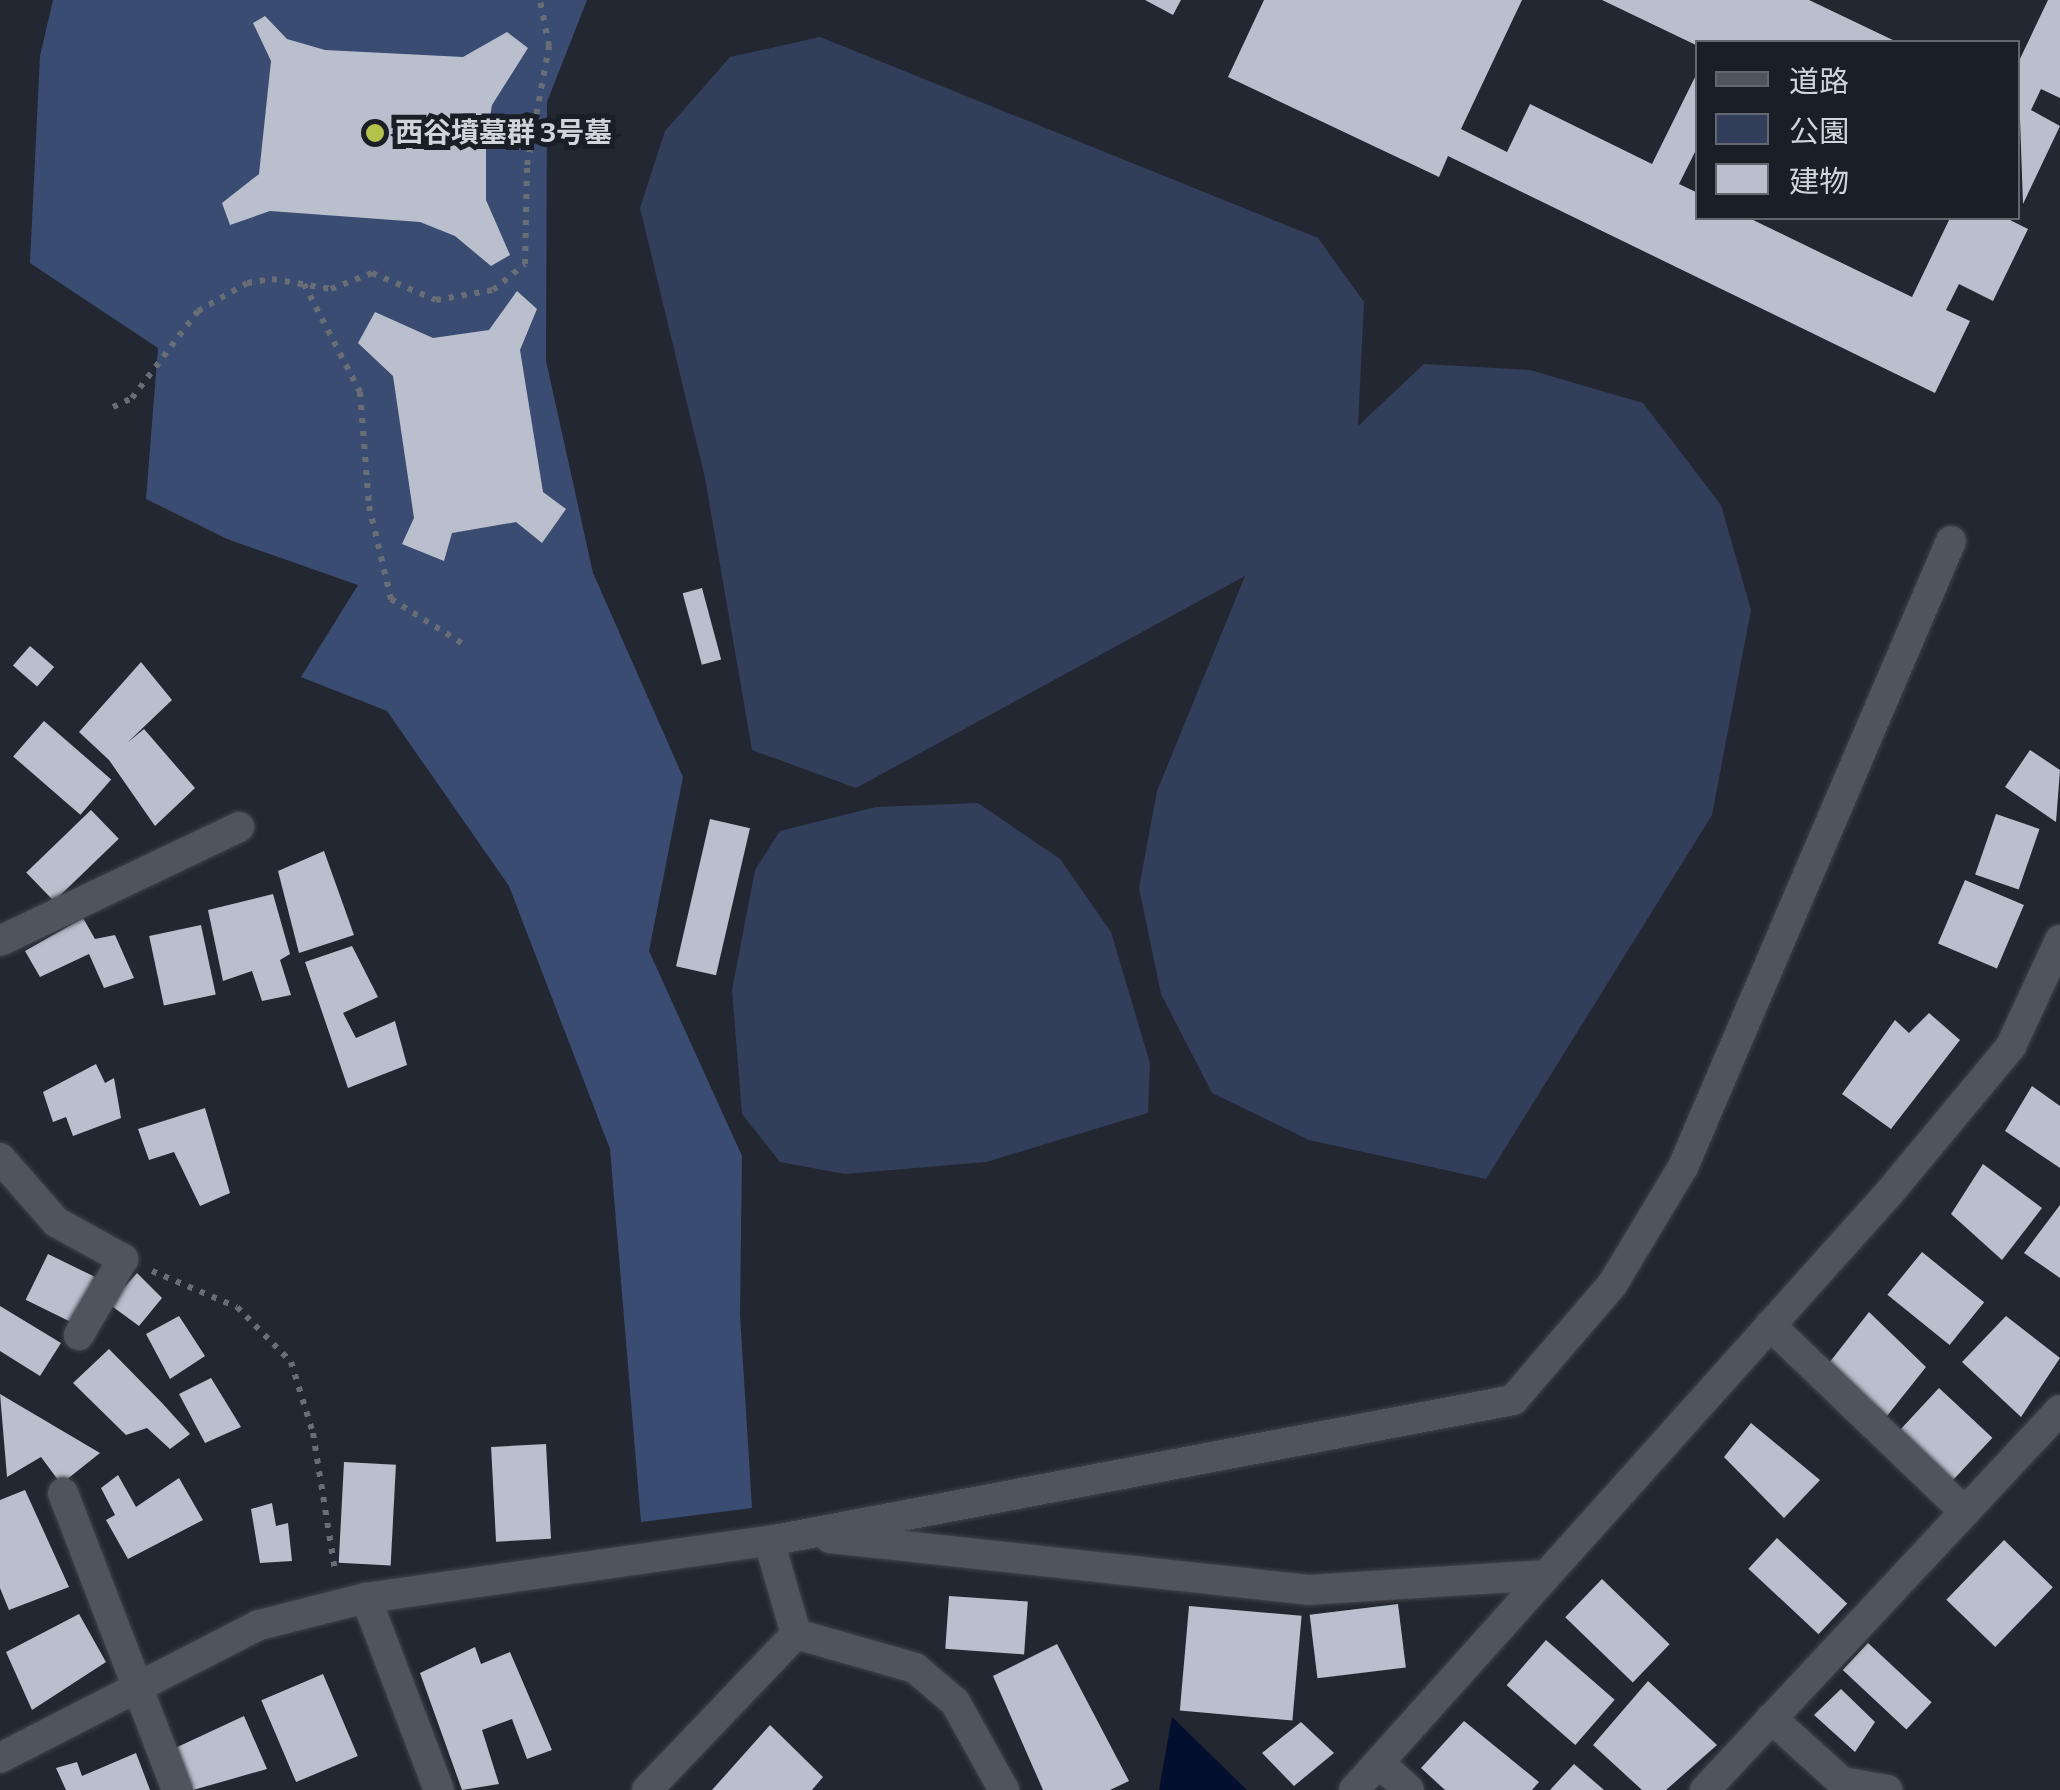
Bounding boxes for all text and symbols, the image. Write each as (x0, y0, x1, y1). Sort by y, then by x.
legend (1695, 40, 2020, 220)
text: 道路 (1789, 64, 1849, 100)
text: 公園 (1789, 114, 1849, 150)
place label: 西谷墳墓群 3号墓 (395, 116, 612, 150)
marker: 西谷墳墓群 3号墓 (364, 122, 386, 144)
text: 建物 (1789, 164, 1849, 200)

